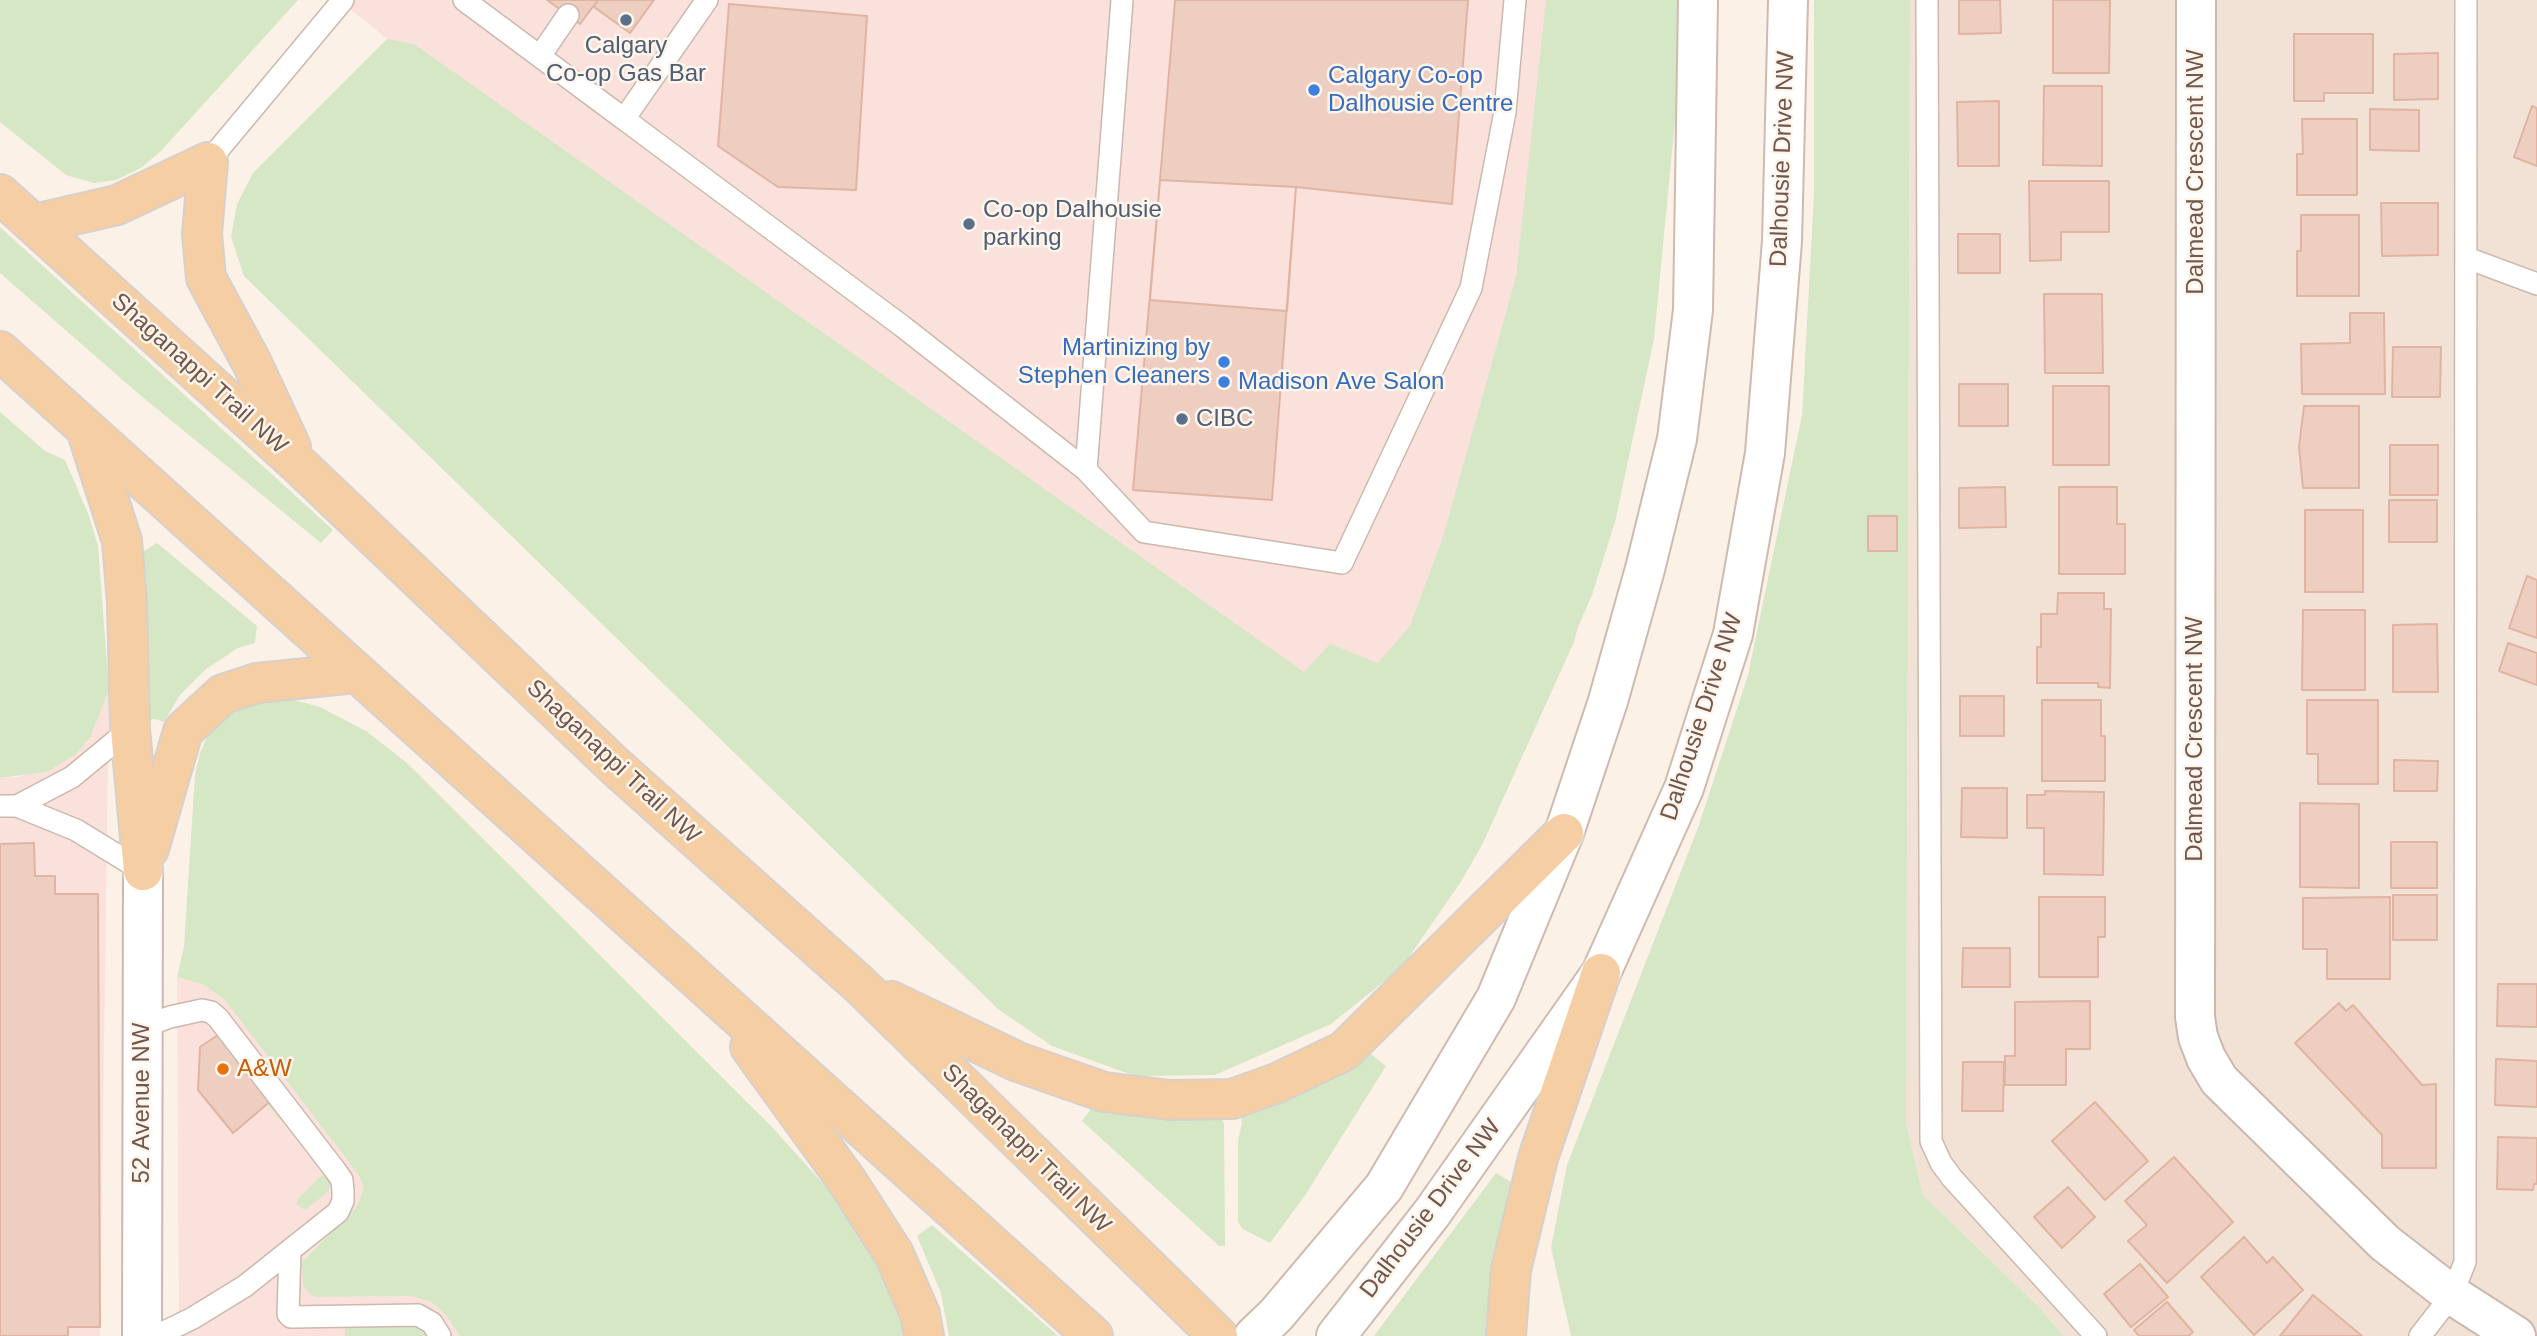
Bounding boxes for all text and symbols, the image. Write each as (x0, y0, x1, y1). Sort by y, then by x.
marker: Calgary Co-op Gas Bar (618, 12, 634, 28)
place label: Calgary Co-op Gas Bar (546, 32, 706, 88)
street label: Dalmead Crescent NW (2182, 49, 2210, 295)
street label: Dalhousie Drive NW (1765, 51, 1801, 267)
place label: Calgary Co-op Dalhousie Centre (1328, 62, 1513, 118)
marker: Calgary Co-op Dalhousie Centre (1306, 82, 1322, 98)
place label: Co-op Dalhousie parking (983, 196, 1162, 252)
marker: Co-op Dalhousie parking (961, 216, 977, 232)
street label: Shaganappi Trail NW (105, 287, 293, 461)
place label: Martinizing by Stephen Cleaners (1018, 334, 1210, 390)
marker: Martinizing by Stephen Cleaners (1216, 354, 1232, 370)
place label: Madison Ave Salon (1238, 368, 1444, 396)
marker: Madison Ave Salon (1216, 374, 1232, 390)
place label: CIBC (1196, 405, 1253, 433)
marker: CIBC (1174, 411, 1190, 427)
street label: Dalhousie Drive NW (1655, 610, 1749, 824)
street label: Dalmead Crescent NW (2181, 616, 2209, 862)
street label: Shaganappi Trail NW (520, 674, 706, 850)
street label: 52 Avenue NW (128, 1023, 156, 1183)
place label: A&W (237, 1055, 292, 1083)
street label: Shaganappi Trail NW (935, 1058, 1117, 1240)
marker: A&W (215, 1061, 231, 1077)
street label: Dalhousie Drive NW (1354, 1114, 1508, 1304)

